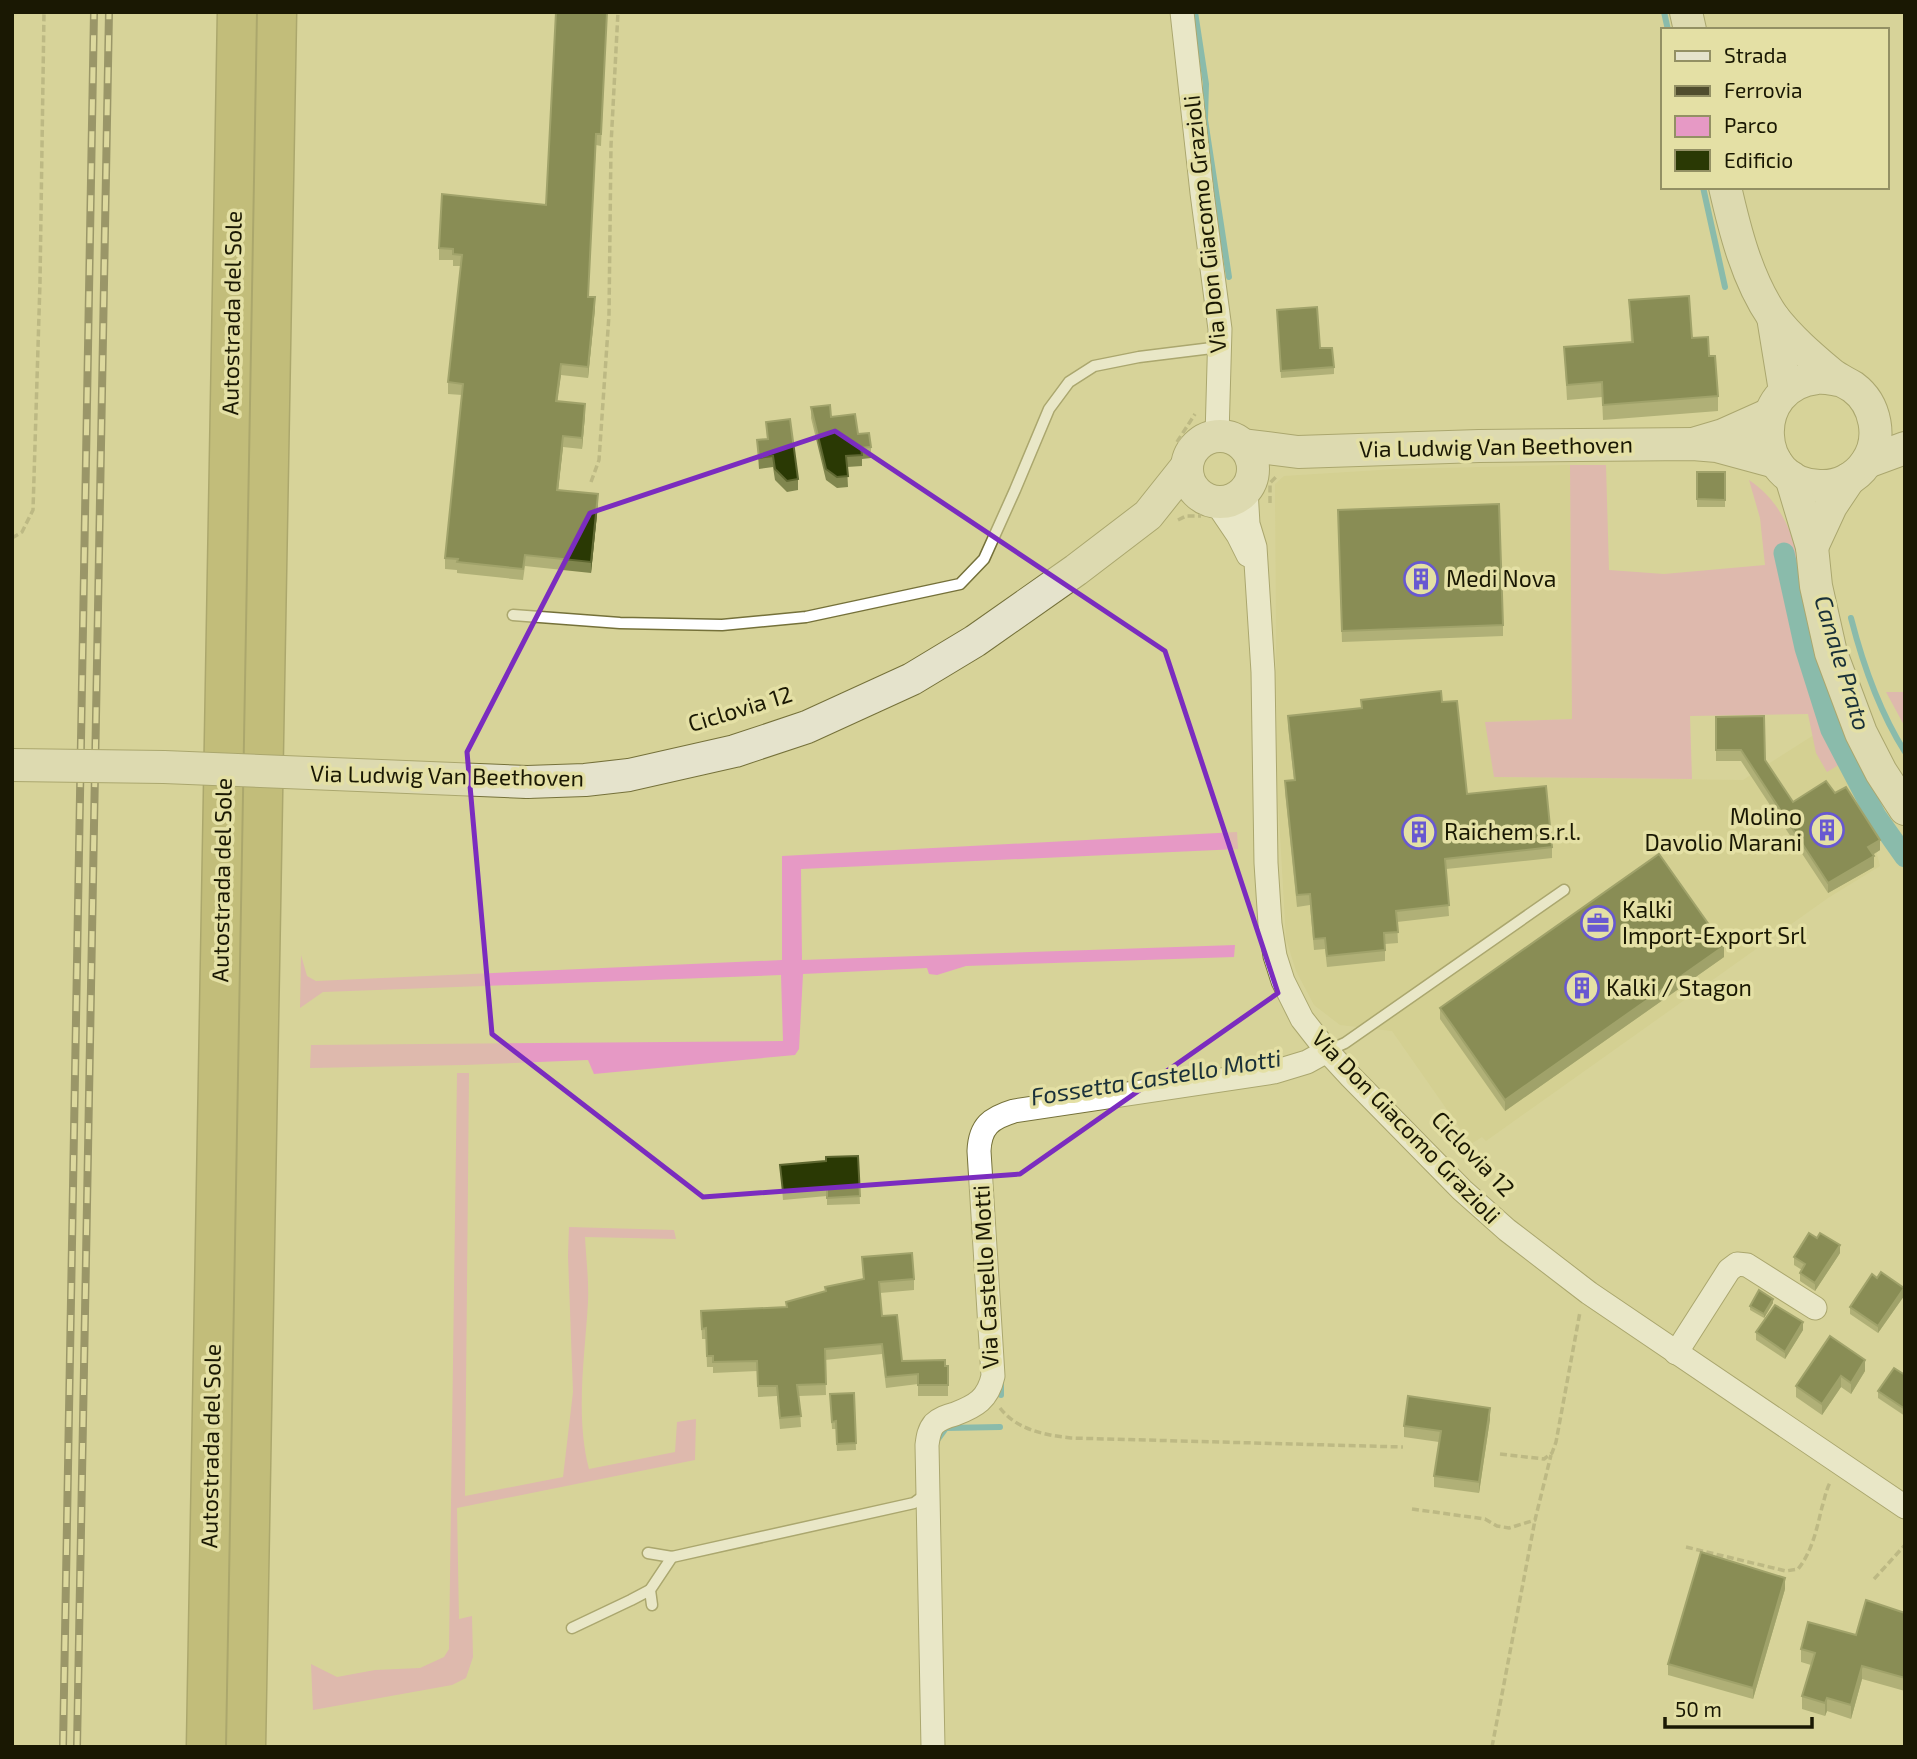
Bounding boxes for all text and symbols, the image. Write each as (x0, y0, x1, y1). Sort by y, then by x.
legend (1661, 28, 1889, 189)
text: Strada (1724, 42, 1787, 67)
text: Ferrovia (1724, 77, 1803, 102)
street label: Via Don Giacomo Grazioli (1177, 94, 1231, 354)
text: Parco (1724, 112, 1778, 137)
text: Edificio (1724, 147, 1793, 172)
street label: Autostrada del Sole (215, 210, 247, 415)
street label: Via Ludwig Van Beethoven (1359, 430, 1633, 462)
building icon: Medi Nova (1402, 560, 1440, 598)
place label: Medi Nova (1446, 564, 1556, 592)
water label: Canale Prato (1809, 591, 1878, 734)
street label: Ciclovia 12 (684, 679, 795, 737)
street label: Via Ludwig Van Beethoven (310, 759, 584, 791)
street label: Autostrada del Sole (205, 777, 237, 982)
place label: Molino Davolio Marani (1645, 802, 1802, 856)
building icon: Molino Davolio Marani (1808, 811, 1846, 849)
building icon: Raichem s.r.l. (1400, 813, 1438, 851)
place label: Raichem s.r.l. (1444, 817, 1581, 845)
place label: Kalki Import-Export Srl (1622, 895, 1806, 949)
office icon: Kalki Import-Export Srl (1579, 904, 1617, 942)
building icon: Kalki / Stagon (1563, 969, 1601, 1007)
place label: Kalki / Stagon (1606, 973, 1752, 1001)
street label: Via Don Giacomo Grazioli (1307, 1023, 1507, 1229)
water label: Fossetta Castello Motti (1028, 1042, 1283, 1111)
street label: Ciclovia 12 (1426, 1105, 1521, 1202)
street label: Via Castello Motti (966, 1184, 1004, 1370)
street label: Autostrada del Sole (194, 1343, 226, 1548)
scale bar (1665, 1686, 1812, 1730)
text: 50 m (1675, 1696, 1722, 1721)

